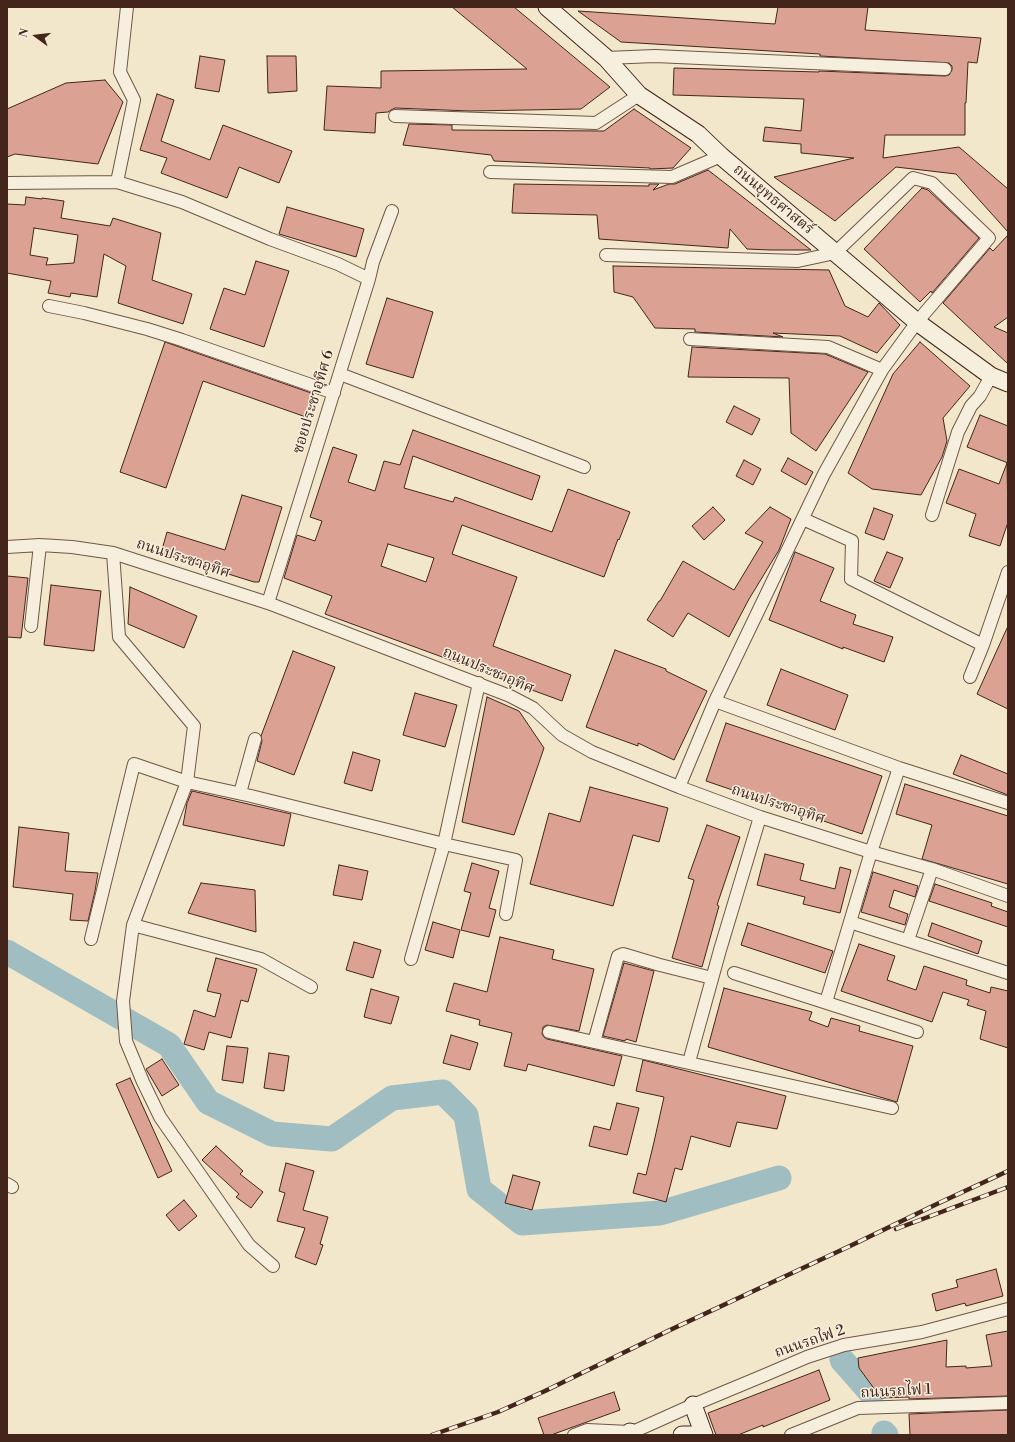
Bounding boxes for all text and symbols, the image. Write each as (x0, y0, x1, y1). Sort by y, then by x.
north arrow (16, 16, 56, 56)
text: N (17, 27, 32, 39)
street label: ถนนยุทธศาสตร์ (729, 161, 817, 239)
street label: ซอยประชาอุทิศ 6 (290, 348, 338, 456)
street label: ถนนประชาอุทิศ (134, 535, 232, 583)
street label: ถนนประชาอุทิศ (440, 644, 536, 698)
street label: ถนนประชาอุทิศ (729, 781, 827, 829)
street label: ถนนรถไฟ 2 (772, 1322, 848, 1362)
street label: ถนนรถไฟ 1 (860, 1381, 932, 1403)

